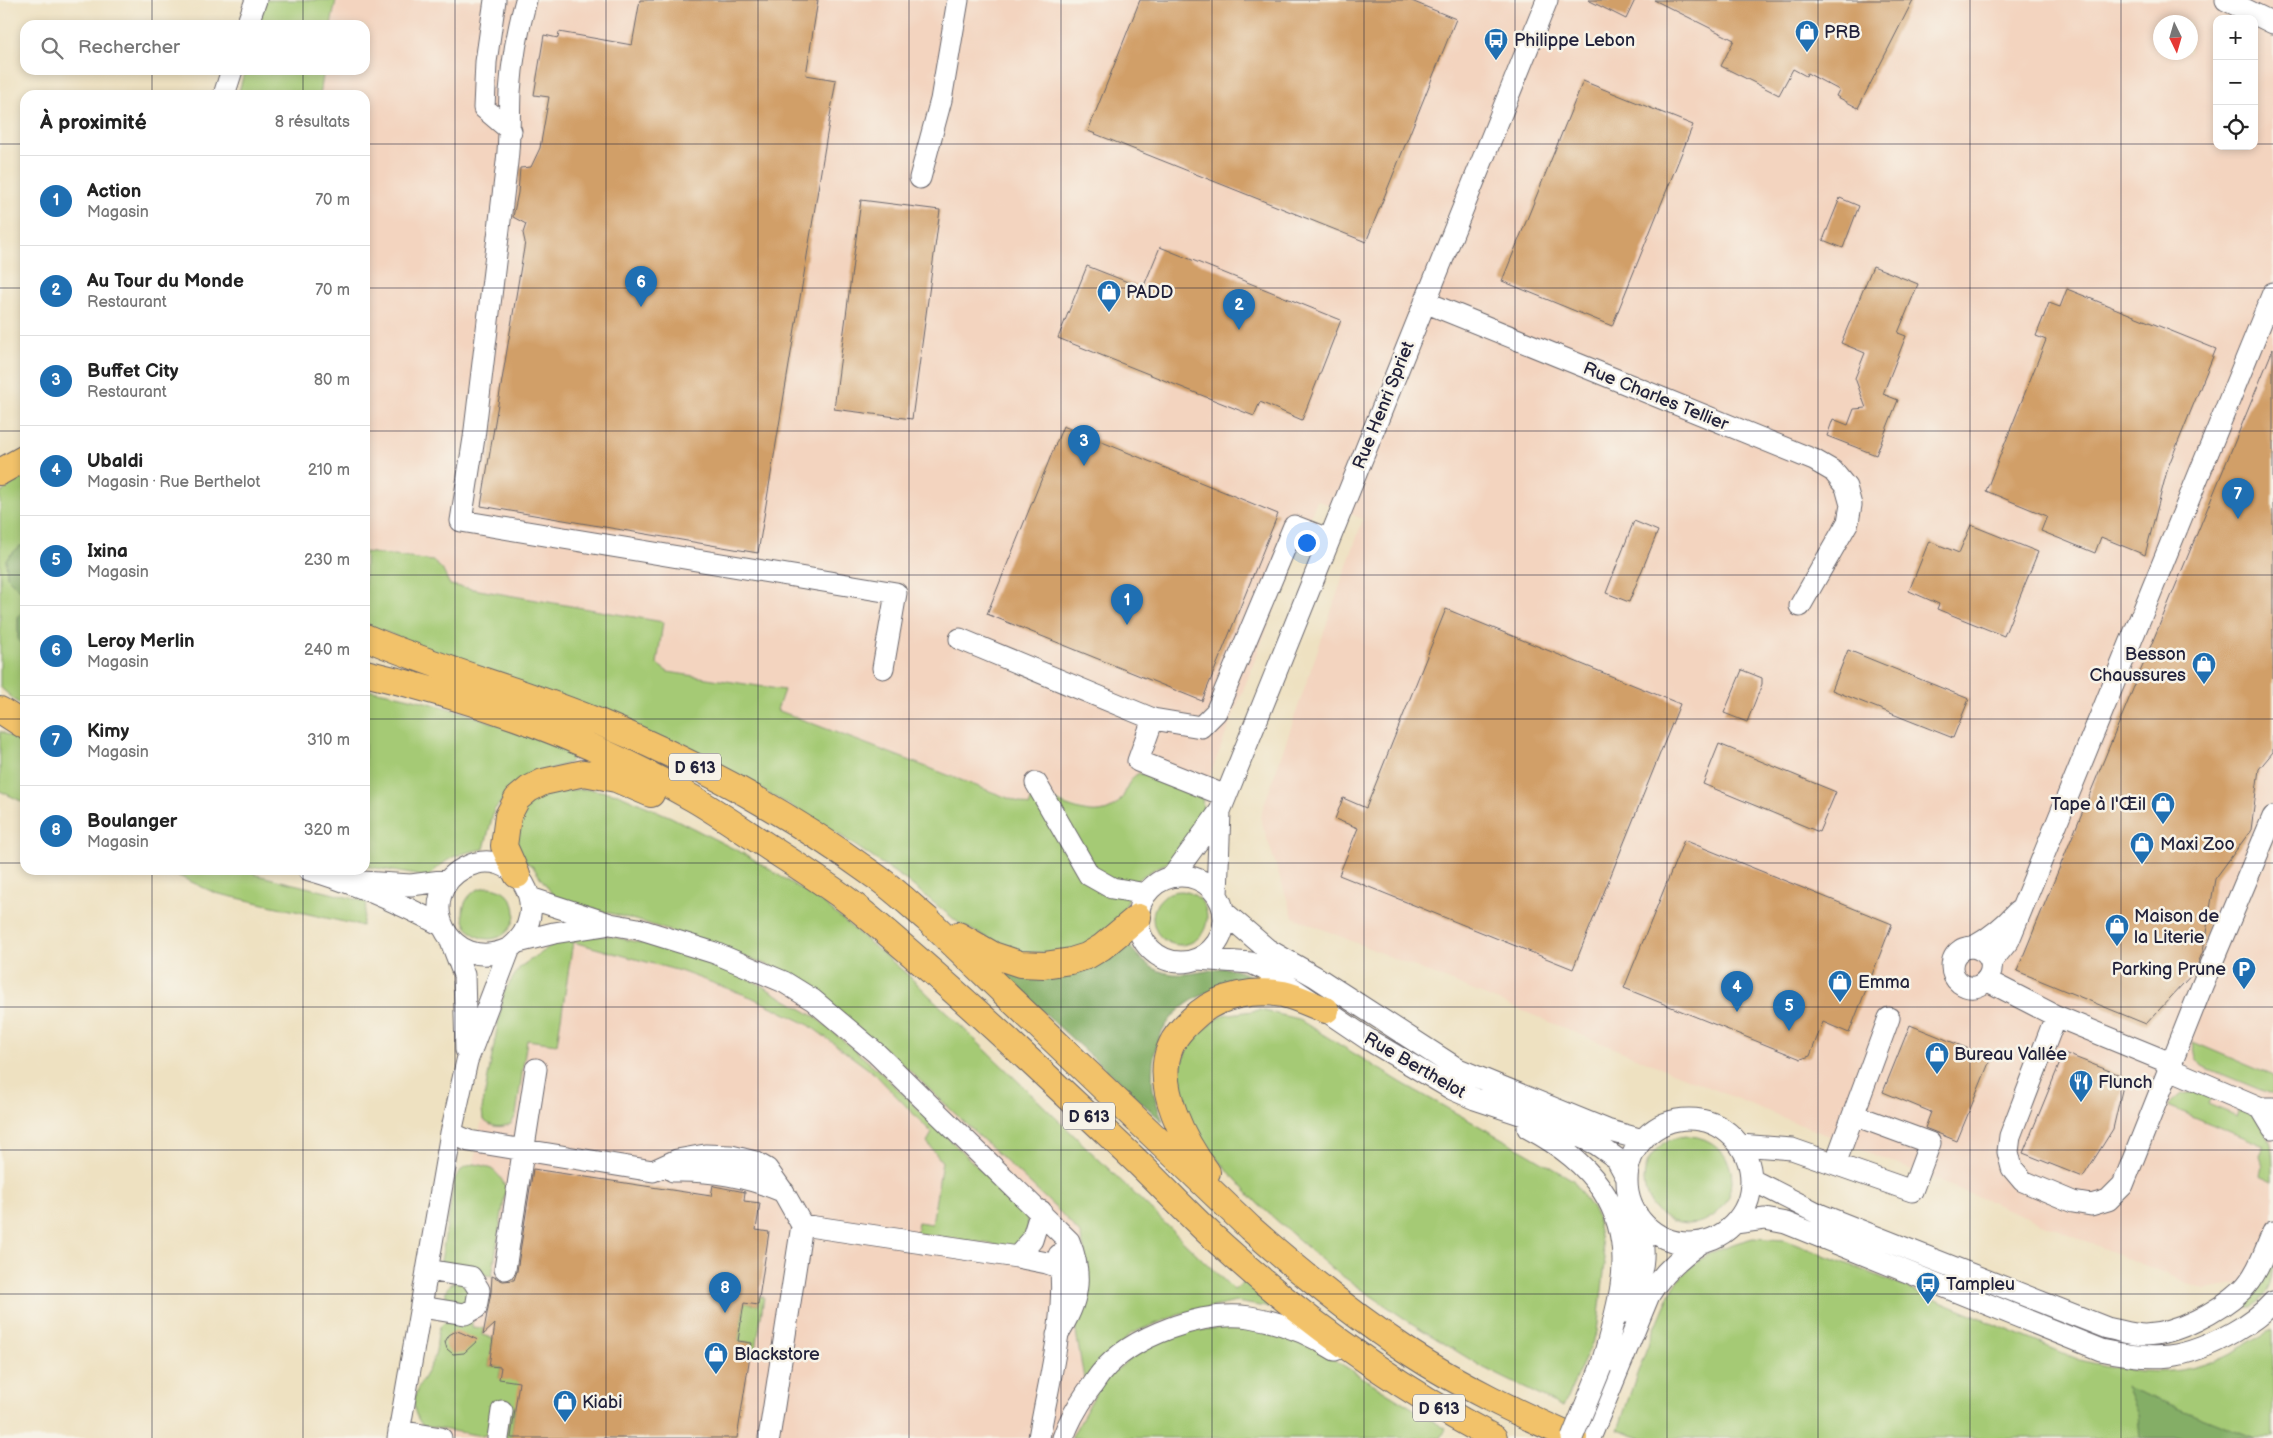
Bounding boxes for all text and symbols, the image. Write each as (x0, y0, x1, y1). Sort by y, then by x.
north arrow (2153, 15, 2198, 60)
map controls (2213, 15, 2258, 150)
button: + (2213, 15, 2258, 60)
shop icon: PRB (1794, 19, 1820, 53)
search box (20, 20, 370, 75)
place label: PRB (1824, 22, 1860, 43)
bus stop icon: Philippe Lebon (1483, 27, 1509, 61)
place label: Philippe Lebon (1514, 30, 1635, 51)
icon: search (38, 34, 66, 62)
text: Rechercher (78, 36, 180, 59)
button: − (2213, 60, 2258, 105)
button: locate (2213, 105, 2258, 150)
text: À proximité (40, 110, 147, 135)
text: 8 résultats (275, 113, 350, 132)
text: Action (87, 180, 141, 203)
text: 1 (53, 191, 59, 210)
text: 70 m (315, 191, 350, 210)
text: Magasin (87, 203, 149, 222)
pin: 6 (625, 266, 657, 307)
text: Au Tour du Monde (87, 270, 244, 293)
shop icon: PADD (1096, 279, 1122, 313)
text: 2 (51, 281, 61, 300)
text: 70 m (315, 281, 350, 300)
place label: PADD (1126, 282, 1173, 303)
pin: 2 (1223, 289, 1255, 330)
text: Restaurant (87, 293, 167, 312)
street label: Rue Henri Spriet (1348, 338, 1419, 472)
street label: Rue Charles Tellier (1580, 358, 1732, 435)
text: Buffet City (87, 360, 178, 383)
text: 3 (51, 371, 61, 390)
text: 80 m (314, 371, 350, 390)
text: Restaurant (87, 383, 167, 402)
pin: 3 (1068, 425, 1100, 466)
text: Ubaldi (87, 450, 143, 473)
text: 4 (51, 461, 61, 480)
text: 210 m (308, 461, 350, 480)
text: Magasin · Rue Berthelot (87, 473, 260, 492)
pin: 7 (2222, 478, 2254, 519)
your location (1294, 530, 1320, 556)
text: Ixina (87, 540, 128, 563)
text: 5 (51, 551, 61, 570)
text: 230 m (304, 551, 350, 570)
text: Magasin (87, 563, 149, 582)
pin: 1 (1111, 584, 1143, 625)
text: Leroy Merlin (87, 630, 195, 653)
text: 6 (51, 641, 61, 660)
text: 240 m (304, 641, 350, 660)
place label: Besson Chaussures (2089, 644, 2186, 686)
shop icon: Besson Chaussures (2191, 651, 2217, 685)
text: Magasin (87, 653, 149, 672)
text: Kimy (87, 720, 129, 743)
text: 7 (52, 731, 60, 750)
text: 310 m (307, 731, 350, 750)
text: Magasin (87, 743, 149, 762)
road number: D 613 (669, 754, 721, 780)
shop icon: Tape à l'Œil (2150, 791, 2176, 825)
place label: Tape à l'Œil (2050, 794, 2146, 815)
text: Boulanger (87, 810, 177, 833)
text: 8 (51, 821, 61, 840)
text: 320 m (304, 821, 350, 840)
shop icon: Maxi Zoo (2129, 831, 2155, 865)
text: Magasin (87, 833, 149, 852)
place label: Maxi Zoo (2160, 834, 2235, 855)
place label: Maison de la Literie (2134, 906, 2219, 948)
shop icon: Maison de la Literie (2104, 913, 2130, 947)
parking icon: Parking Prune (2231, 956, 2257, 990)
place label: Parking Prune (2112, 959, 2226, 980)
shop icon: Emma (1827, 969, 1853, 1003)
pin: 4 (1721, 971, 1753, 1012)
place label: Emma (1858, 972, 1910, 993)
pin: 5 (1773, 990, 1805, 1031)
street label: Rue Berthelot (1360, 1028, 1470, 1103)
shop icon: Bureau Vallée (1924, 1041, 1950, 1075)
place label: Bureau Vallée (1954, 1044, 2067, 1065)
restaurant icon: Flunch (2068, 1069, 2094, 1103)
place label: Flunch (2098, 1072, 2152, 1093)
road number: D 613 (1063, 1102, 1115, 1130)
bus stop icon: Tampleu (1915, 1271, 1941, 1305)
pin: 8 (709, 1272, 741, 1313)
place label: Tampleu (1946, 1274, 2015, 1295)
shop icon: Blackstore (703, 1341, 729, 1375)
place label: Blackstore (734, 1344, 820, 1365)
shop icon: Kiabi (552, 1389, 578, 1423)
place label: Kiabi (582, 1392, 622, 1413)
road number: D 613 (1413, 1395, 1465, 1422)

